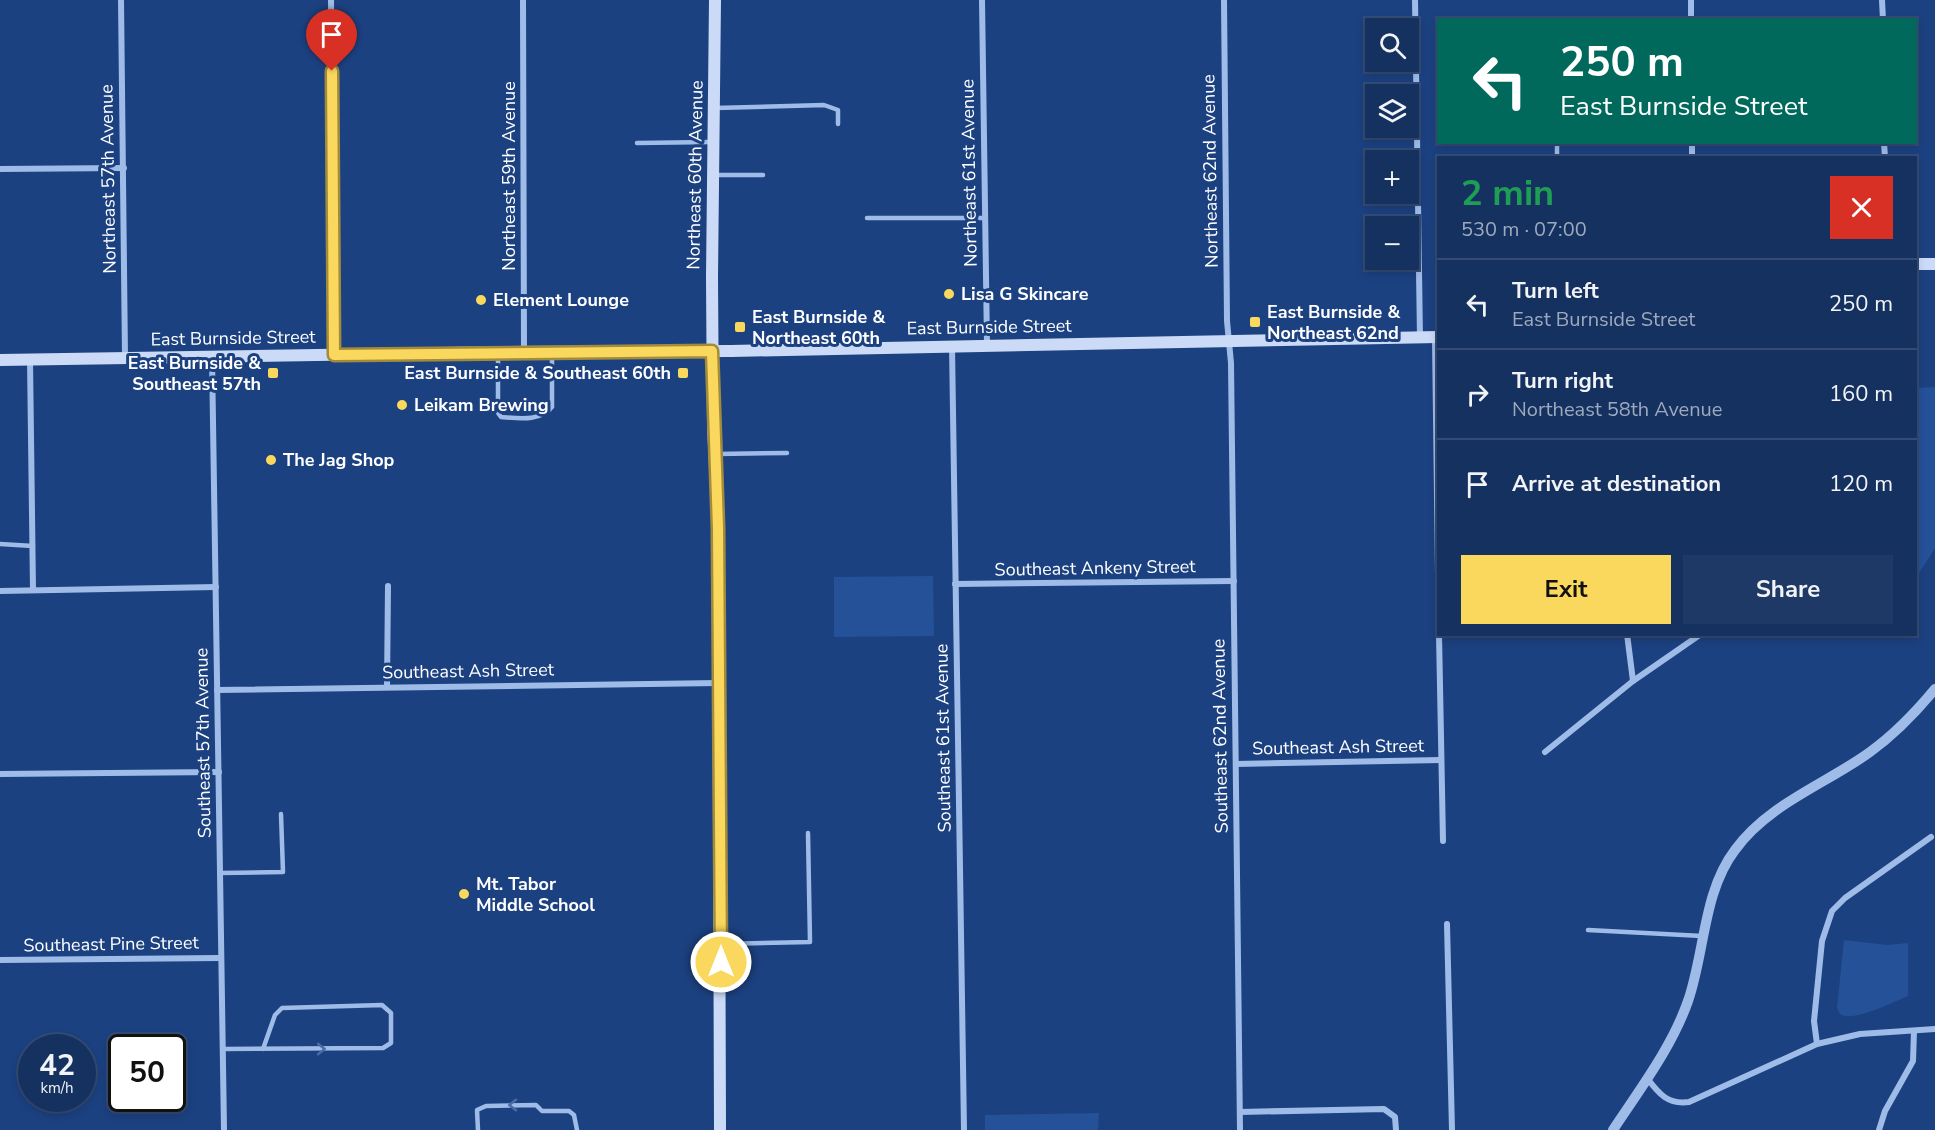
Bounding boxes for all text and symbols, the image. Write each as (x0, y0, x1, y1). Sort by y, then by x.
pin (306, 9, 357, 71)
icon: arrive (315, 18, 348, 51)
map controls (1365, 18, 1419, 270)
button: search (1365, 18, 1419, 72)
text: 250 m (1560, 34, 1684, 91)
icon: left (1461, 42, 1539, 120)
street label: Northeast 62nd Avenue (1196, 74, 1224, 268)
street label: Northeast 61st Avenue (955, 79, 983, 267)
street label: Northeast 60th Avenue (681, 80, 709, 270)
street label: Northeast 59th Avenue (497, 81, 521, 271)
street label: Northeast 57th Avenue (94, 84, 122, 274)
button: layers (1365, 84, 1419, 138)
text: East Burnside Street (1560, 88, 1807, 125)
button: + (1365, 150, 1419, 204)
text: 2 min (1461, 169, 1554, 218)
button: close (1830, 176, 1893, 239)
button: − (1365, 216, 1419, 270)
text: 530 m · 07:00 (1461, 216, 1587, 243)
text: Turn left (1512, 276, 1599, 306)
place label: Lisa G Skincare (961, 282, 1089, 306)
marker: Lisa G Skincare (942, 287, 956, 301)
place label: Element Lounge (493, 288, 629, 312)
icon: left (1461, 288, 1494, 321)
text: 250 m (1829, 289, 1893, 319)
marker: Element Lounge (474, 293, 488, 307)
place label: East Burnside & Northeast 62nd (1267, 300, 1401, 345)
place label: East Burnside & Northeast 60th (752, 305, 886, 350)
text: East Burnside Street (1512, 306, 1695, 333)
street label: East Burnside Street (906, 314, 1072, 340)
marker: East Burnside & Northeast 62nd (1248, 315, 1262, 329)
marker: East Burnside & Northeast 60th (733, 320, 747, 334)
street label: East Burnside Street (150, 325, 316, 351)
place label: East Burnside & Southeast 57th (128, 351, 262, 396)
place label: East Burnside & Southeast 60th (404, 361, 671, 385)
marker: East Burnside & Southeast 57th (266, 366, 280, 380)
marker: East Burnside & Southeast 60th (676, 366, 690, 380)
text: Turn right (1512, 366, 1613, 396)
icon: right (1461, 378, 1494, 411)
text: 160 m (1829, 379, 1893, 409)
place label: Leikam Brewing (414, 393, 549, 417)
text: Northeast 58th Avenue (1512, 396, 1722, 423)
marker: Leikam Brewing (395, 398, 409, 412)
place label: The Jag Shop (283, 448, 395, 472)
marker: The Jag Shop (264, 453, 278, 467)
icon: arrive (1461, 468, 1494, 501)
text: Arrive at destination (1512, 469, 1721, 499)
text: 120 m (1829, 469, 1893, 499)
street label: Southeast Ankeny Street (994, 554, 1196, 582)
button: Exit (1461, 555, 1671, 624)
button: Share (1683, 555, 1893, 624)
street label: Southeast 62nd Avenue (1206, 639, 1234, 833)
street label: Southeast 61st Avenue (929, 643, 957, 833)
street label: Southeast 57th Avenue (189, 648, 217, 838)
street label: Southeast Ash Street (382, 657, 555, 684)
street label: Southeast Ash Street (1252, 733, 1425, 760)
place label: Mt. Tabor Middle School (476, 872, 595, 917)
marker: Mt. Tabor Middle School (457, 887, 471, 901)
street label: Southeast Pine Street (23, 930, 200, 958)
position arrow (689, 930, 753, 994)
speed limit sign: 50 (108, 1034, 186, 1112)
one-way arrow (317, 1043, 326, 1055)
text: 42 (39, 1045, 75, 1086)
text: km/h (40, 1078, 74, 1098)
one-way arrow (508, 1099, 517, 1111)

